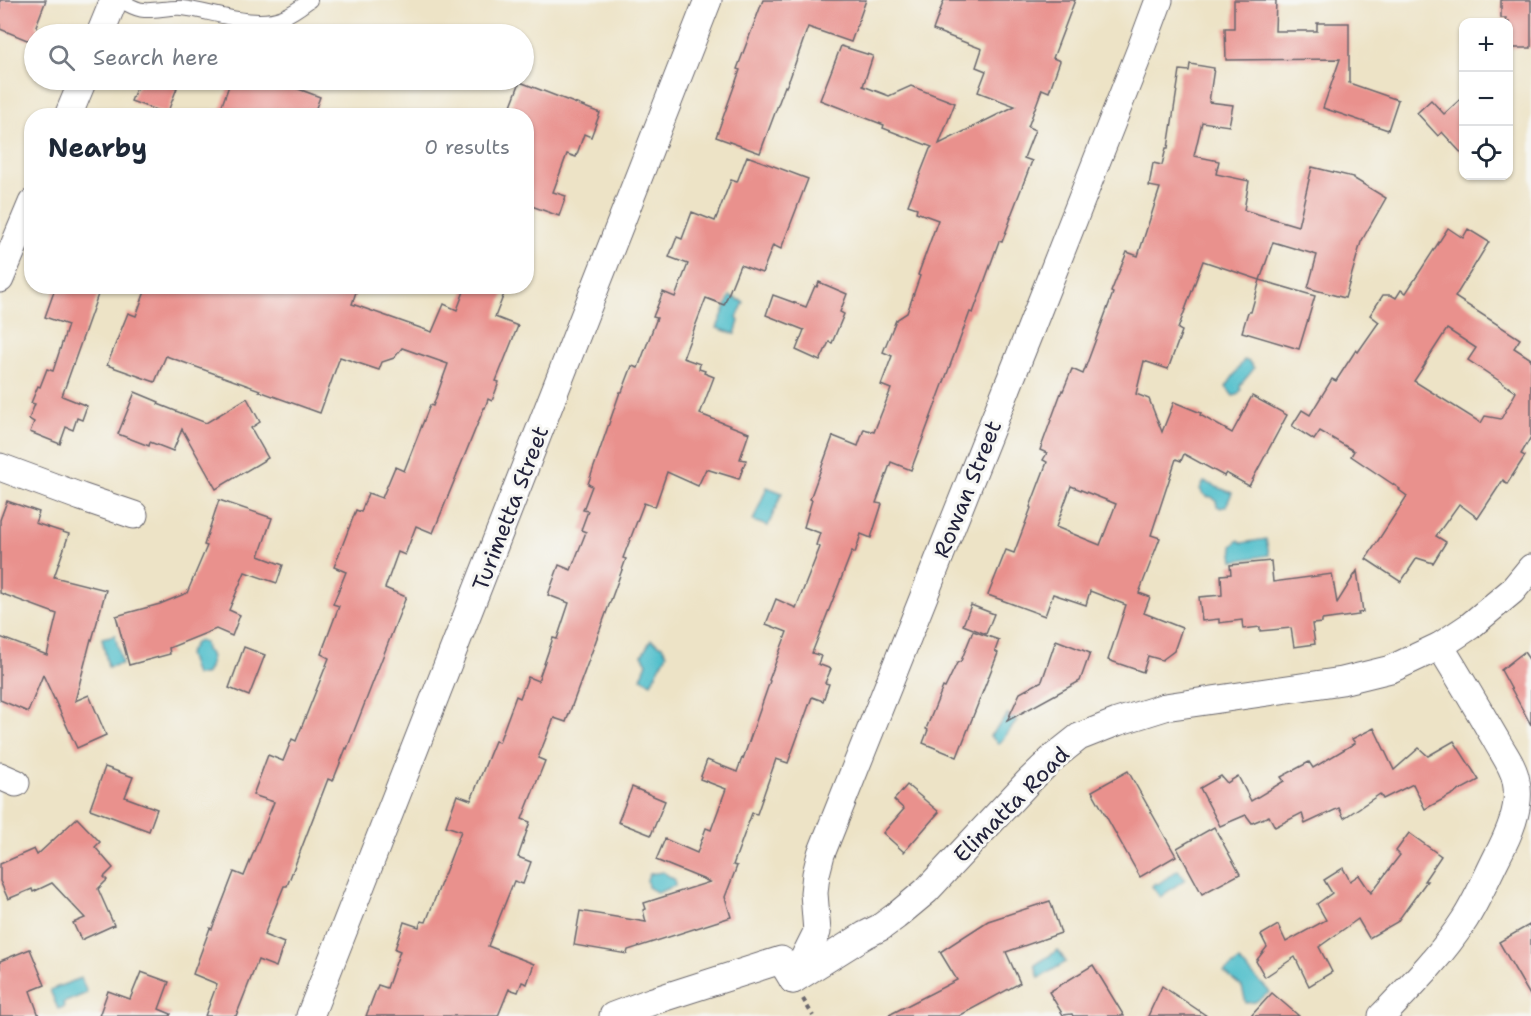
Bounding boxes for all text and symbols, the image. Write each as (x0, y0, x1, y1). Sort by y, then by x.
map controls (1459, 18, 1513, 180)
button: + (1459, 18, 1513, 72)
search box (24, 24, 534, 90)
icon: search (45, 41, 78, 74)
text: Search here (93, 43, 219, 72)
button: − (1459, 72, 1513, 126)
button: locate (1459, 126, 1513, 180)
text: Nearby (48, 130, 147, 165)
text: 0 results (424, 134, 510, 160)
street label: Rowan Street (927, 416, 1008, 562)
street label: Turimetta Street (466, 422, 555, 595)
street label: Elimatta Road (947, 740, 1076, 869)

